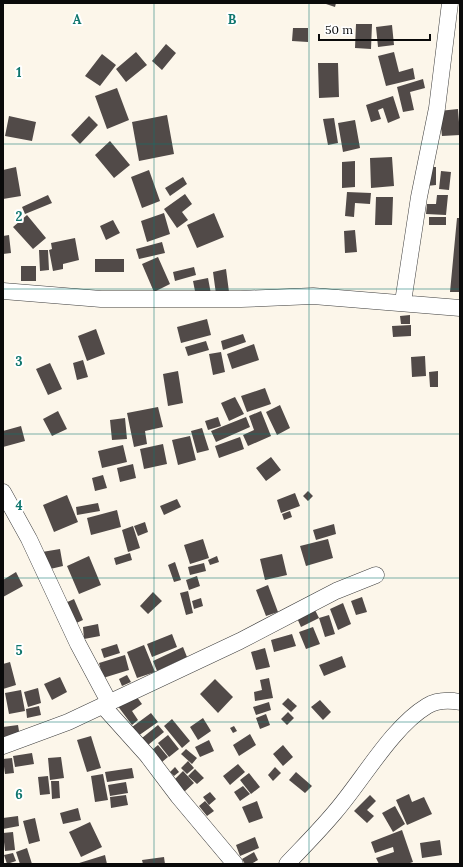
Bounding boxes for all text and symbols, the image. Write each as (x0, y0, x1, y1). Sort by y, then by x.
text: A (73, 11, 82, 28)
text: B (228, 11, 237, 28)
scale bar (319, 16, 430, 42)
text: 50 m (325, 22, 353, 37)
text: 1 (16, 64, 22, 81)
text: 2 (16, 208, 23, 225)
text: 3 (15, 353, 23, 370)
text: 4 (15, 497, 23, 514)
text: 5 (15, 642, 23, 659)
text: 6 (15, 786, 23, 803)

